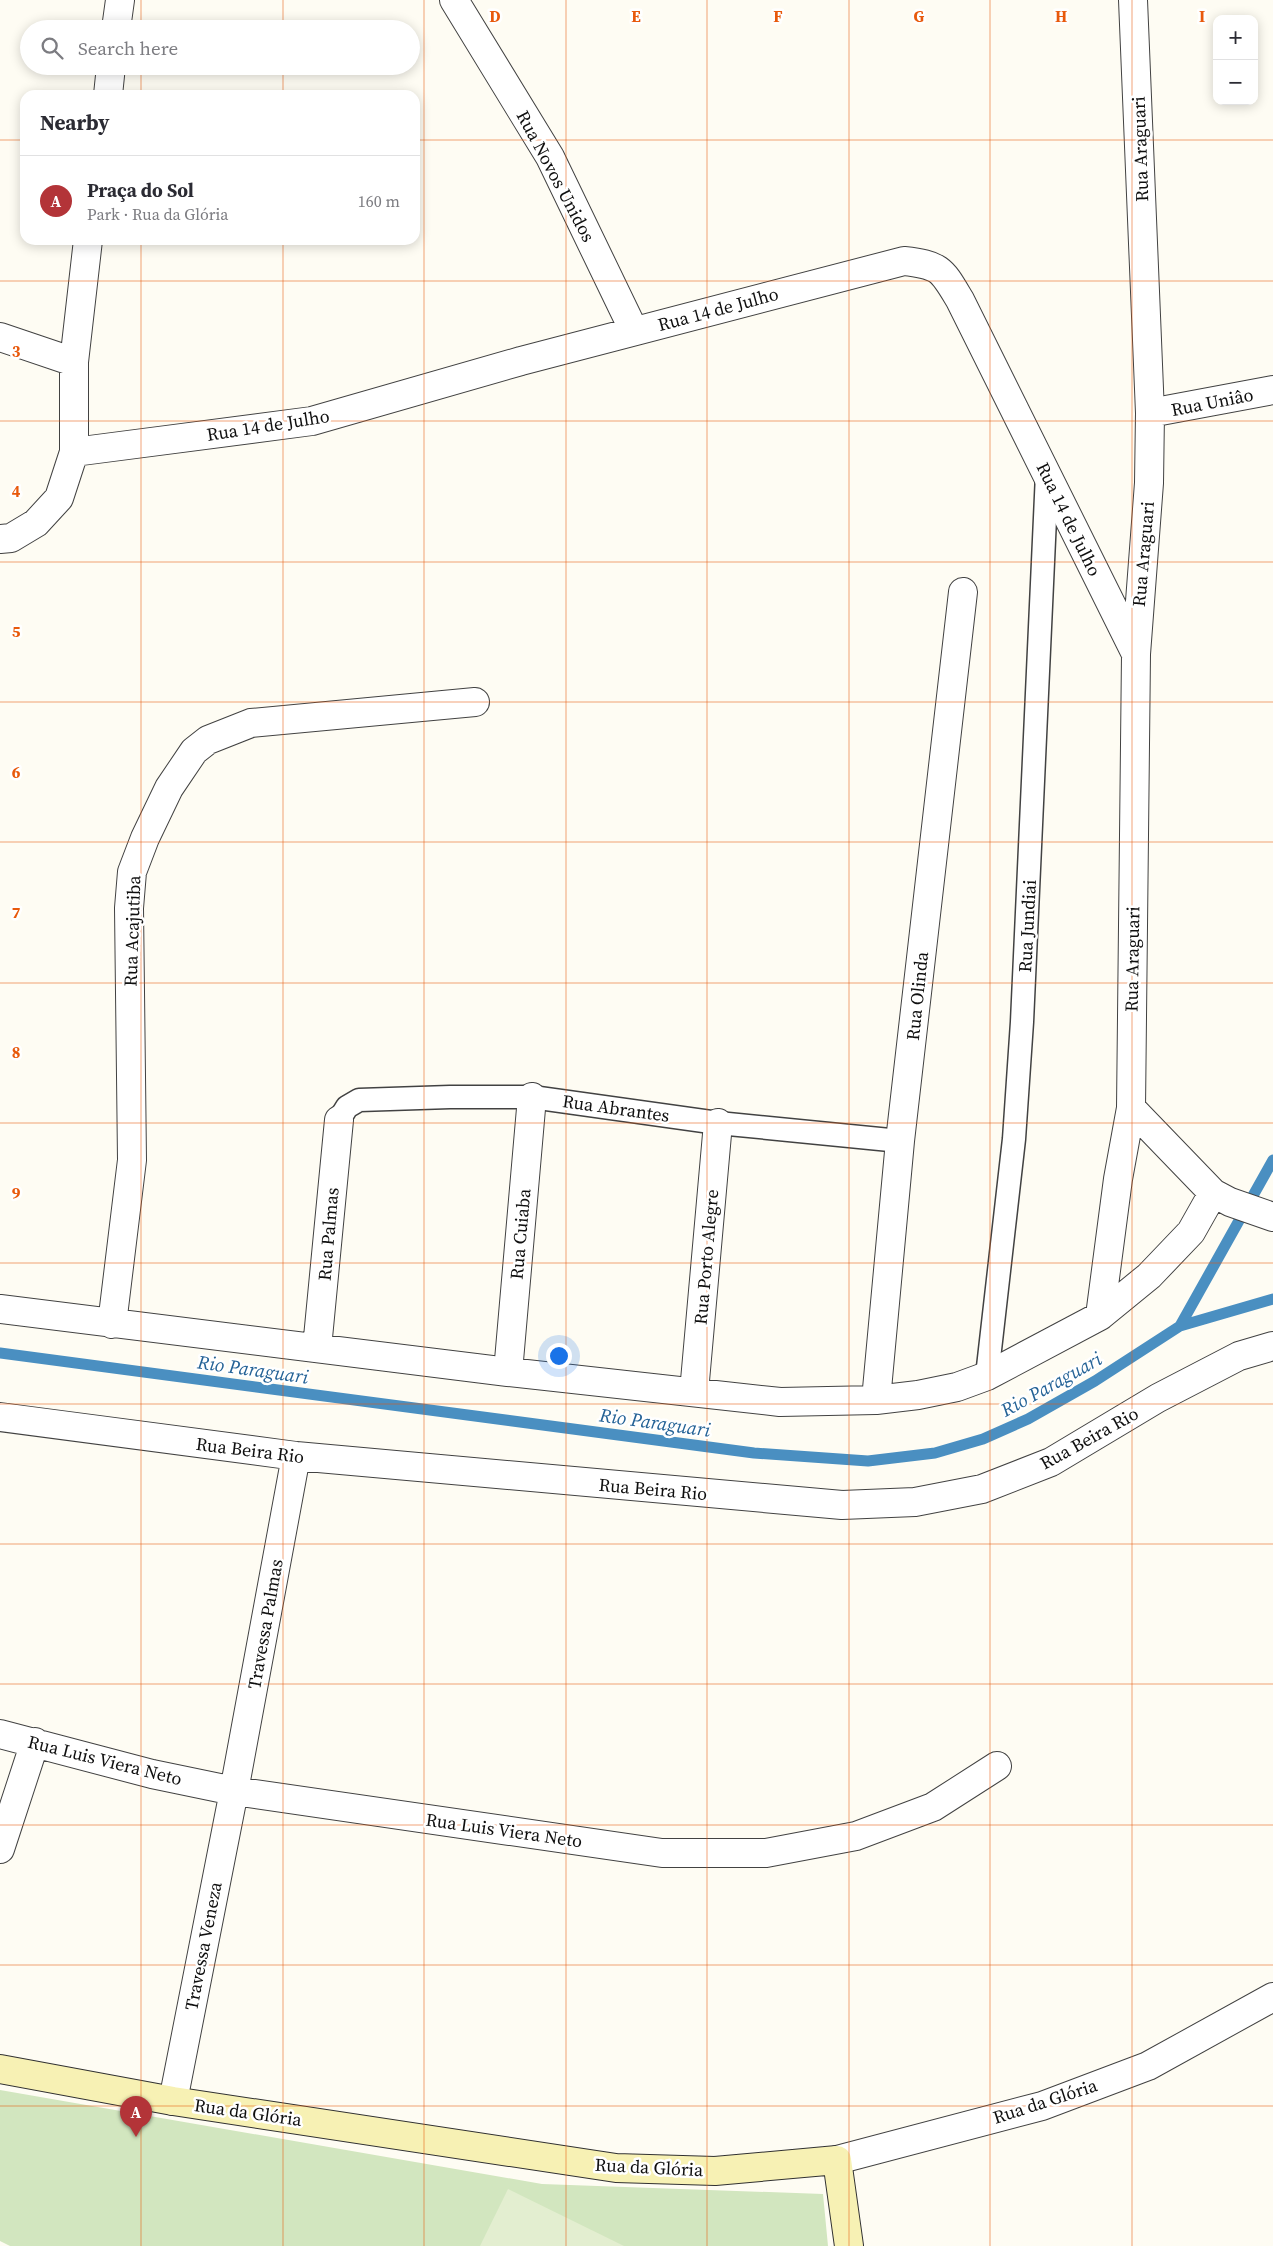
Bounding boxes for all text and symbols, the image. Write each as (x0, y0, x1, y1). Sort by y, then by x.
text: D (489, 5, 501, 27)
text: E (631, 5, 641, 27)
text: F (773, 5, 783, 27)
text: G (914, 5, 925, 27)
text: H (1055, 5, 1067, 27)
text: I (1199, 5, 1205, 27)
map controls (1213, 15, 1258, 105)
button: + (1213, 15, 1258, 60)
search box (20, 20, 420, 75)
icon: search (38, 34, 66, 62)
text: Search here (78, 35, 178, 61)
button: − (1213, 60, 1258, 105)
street label: Rua Araguari (1126, 96, 1154, 202)
street label: Rua Novos Unidos (511, 106, 601, 246)
text: Nearby (40, 108, 110, 137)
text: Praça do Sol (87, 177, 194, 203)
text: A (51, 190, 61, 212)
text: 160 m (358, 190, 400, 212)
text: Park · Rua da Glória (87, 203, 228, 225)
street label: Rua 14 de Julho (655, 281, 781, 337)
text: 3 (12, 340, 21, 362)
street label: Rua Uniâo (1169, 382, 1255, 422)
street label: Rua 14 de Julho (205, 403, 331, 447)
street label: Rua 14 de Julho (1031, 458, 1107, 580)
text: 4 (12, 480, 21, 502)
street label: Rua Araguari (1126, 500, 1160, 608)
text: 5 (12, 620, 21, 642)
text: 6 (12, 761, 21, 783)
street label: Rua Acajutiba (118, 874, 146, 987)
street label: Rua Jundiai (1012, 879, 1042, 973)
text: 7 (12, 901, 21, 923)
street label: Rua Araguari (1119, 906, 1145, 1012)
street label: Rua Olinda (900, 950, 934, 1042)
text: 8 (12, 1041, 20, 1063)
street label: Rua Abrantes (561, 1088, 671, 1128)
text: 9 (12, 1182, 21, 1204)
street label: Rua Palmas (311, 1186, 345, 1282)
street label: Rua Cuiaba (504, 1187, 536, 1280)
street label: Rua Porto Alegre (688, 1188, 724, 1326)
your location (546, 1343, 572, 1369)
water label: Rio Paraguari (995, 1345, 1106, 1423)
water label: Rio Paraguari (195, 1348, 310, 1390)
water label: Rio Paraguari (597, 1401, 712, 1443)
street label: Rua Beira Rio (1035, 1401, 1143, 1475)
street label: Rua Beira Rio (194, 1431, 306, 1469)
street label: Rua Beira Rio (598, 1472, 708, 1506)
street label: Travessa Palmas (241, 1557, 289, 1691)
street label: Rua Luis Viera Neto (25, 1729, 185, 1791)
street label: Rua Luis Viera Neto (424, 1807, 584, 1853)
street label: Travessa Veneza (178, 1879, 228, 2012)
street label: Rua da Glória (990, 2072, 1101, 2130)
street label: Rua da Glória (193, 2092, 304, 2132)
pin: A (120, 2096, 152, 2137)
street label: Rua da Glória (594, 2152, 705, 2182)

